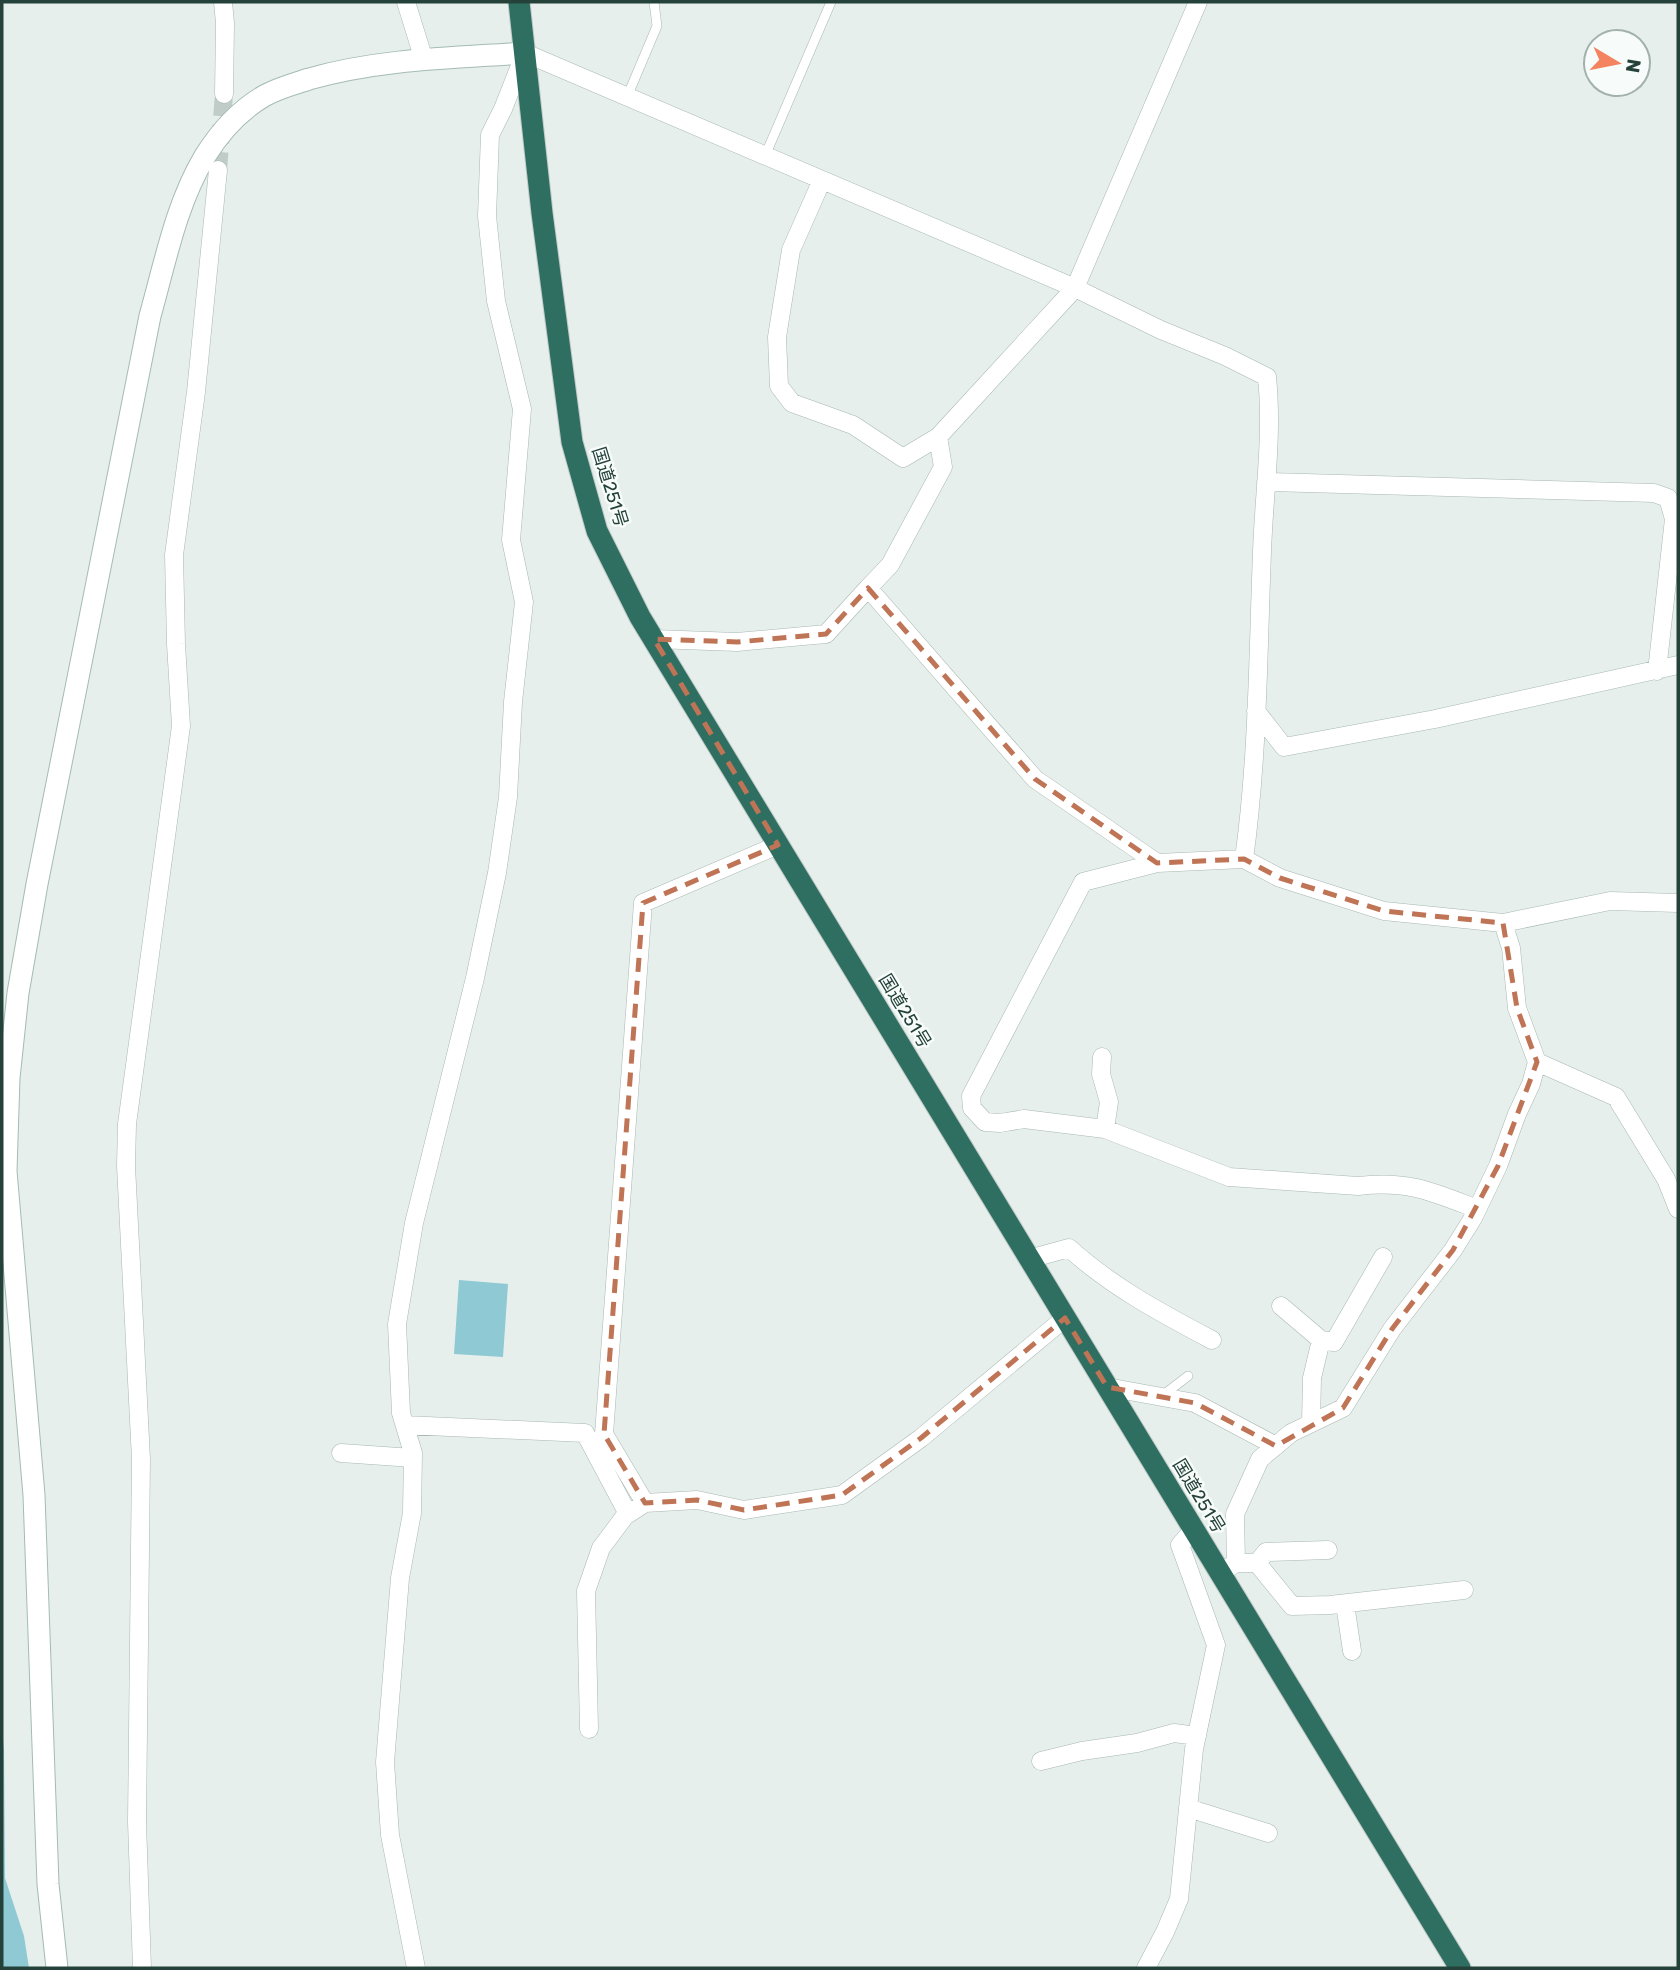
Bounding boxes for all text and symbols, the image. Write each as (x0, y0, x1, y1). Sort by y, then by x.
north arrow (1582, 28, 1652, 98)
text: N (1621, 57, 1646, 75)
street label: 国道251号 (587, 444, 633, 530)
street label: 国道251号 (874, 970, 936, 1052)
street label: 国道251号 (1168, 1455, 1230, 1537)

